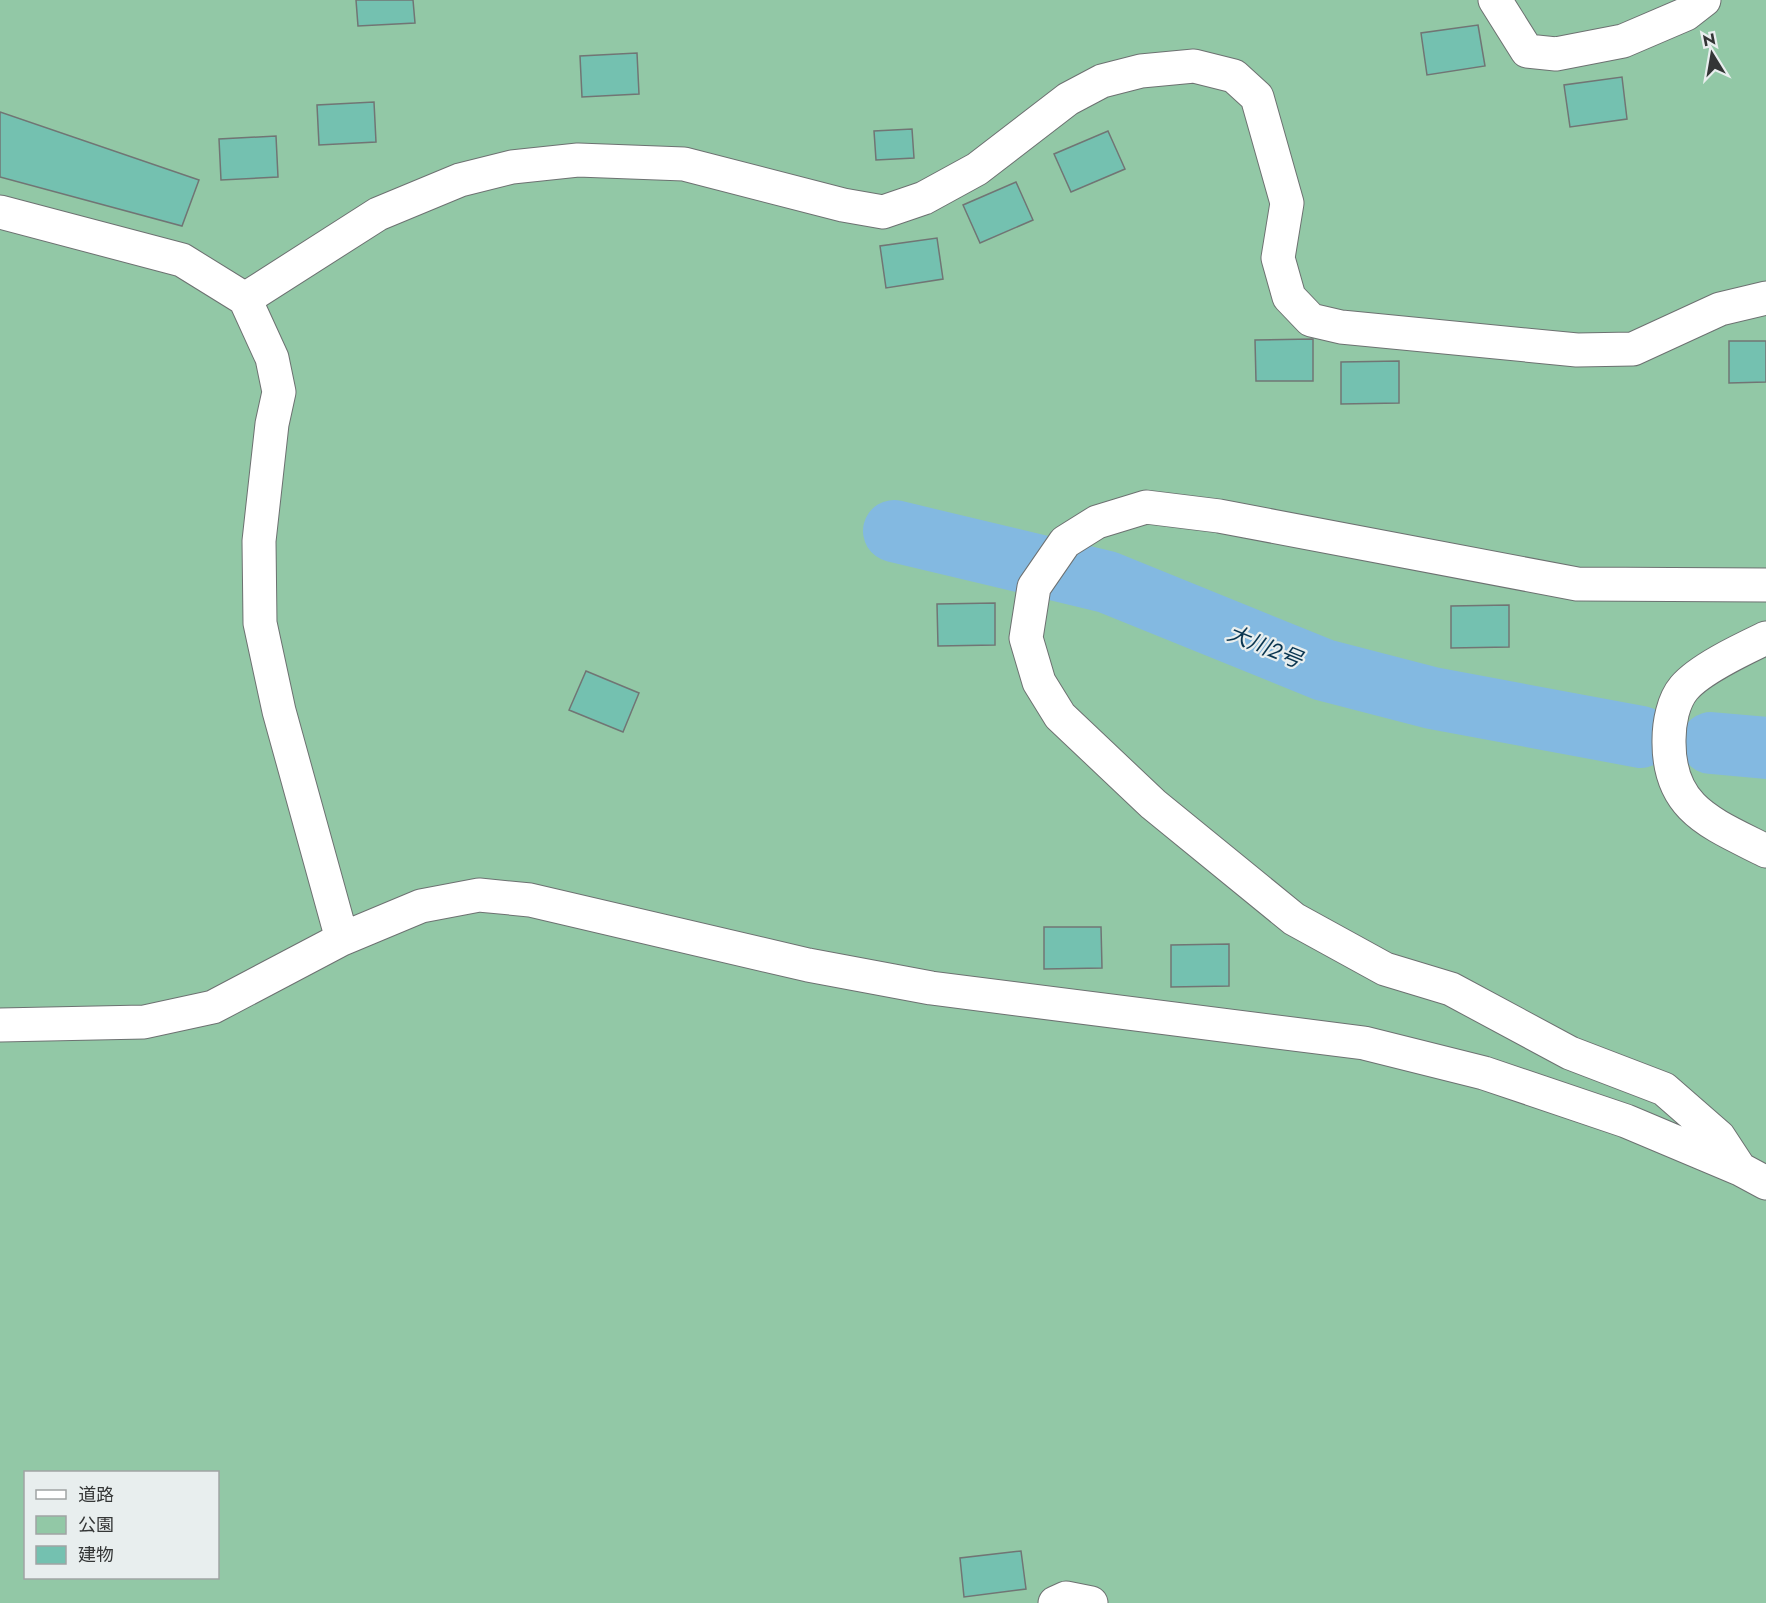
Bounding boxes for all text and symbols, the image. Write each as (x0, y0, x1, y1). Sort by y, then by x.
north arrow (1682, 24, 1742, 84)
text: N (1701, 27, 1718, 52)
water label: 大川２号 (1223, 616, 1309, 676)
legend (24, 1471, 219, 1579)
text: 道路 (78, 1482, 114, 1508)
text: 公園 (78, 1512, 114, 1538)
text: 建物 (78, 1542, 114, 1568)

